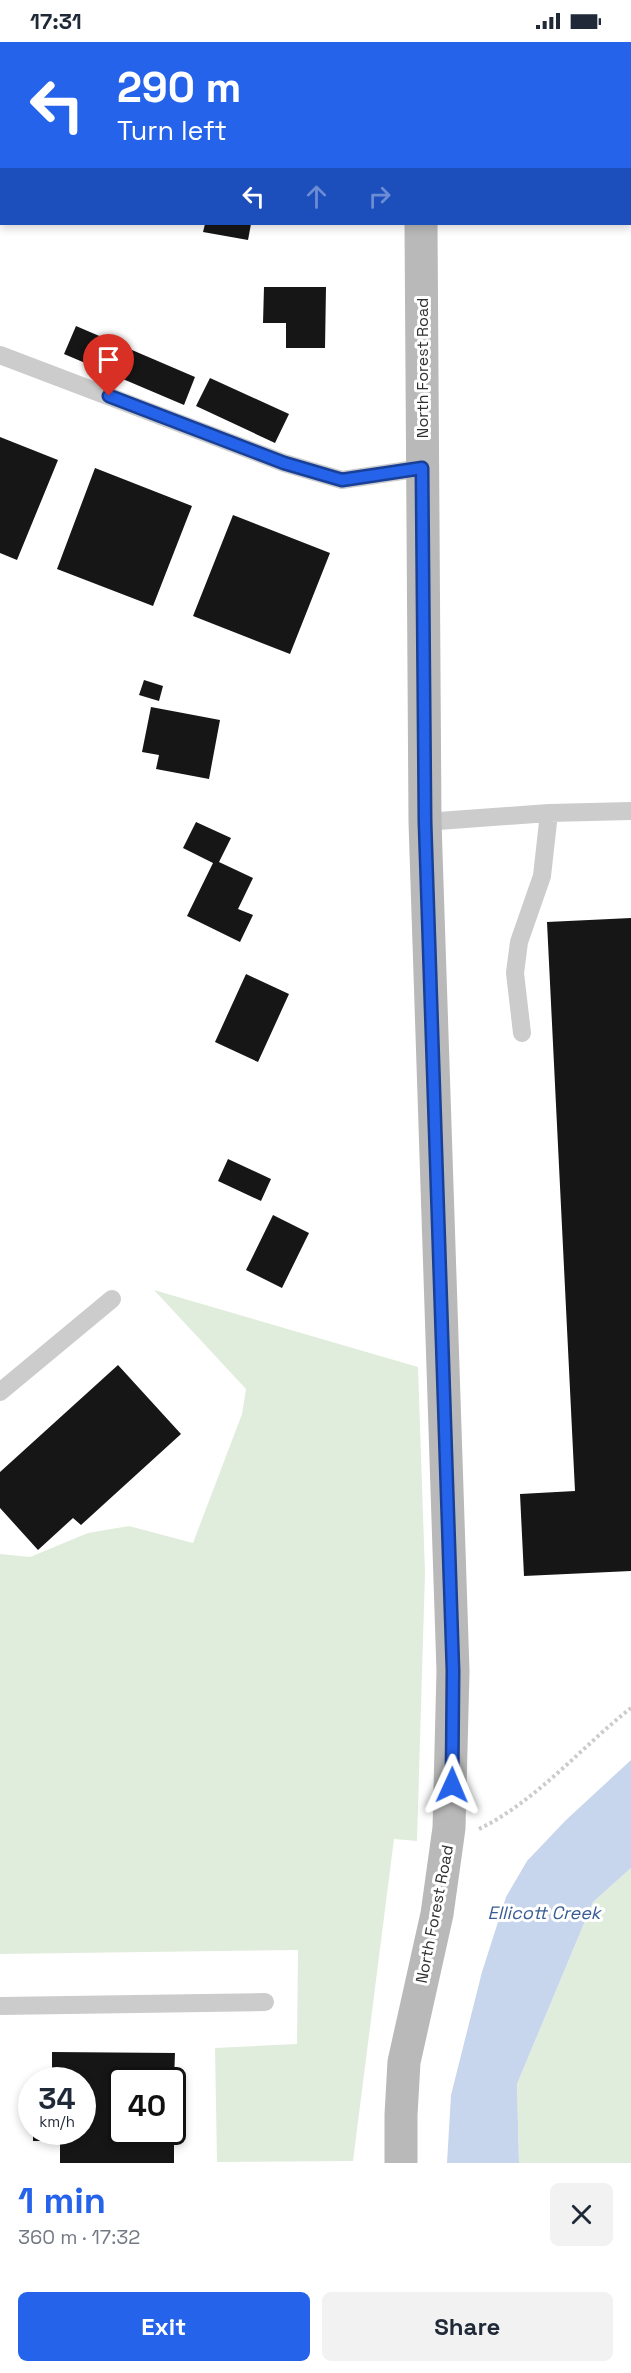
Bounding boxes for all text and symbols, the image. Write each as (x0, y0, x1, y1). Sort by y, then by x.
text: 17:31 (30, 7, 82, 35)
text: 290 m (117, 61, 242, 114)
icon: left (18, 66, 96, 144)
text: Turn left (117, 113, 227, 148)
icon: left (237, 180, 270, 213)
icon: ahead (300, 180, 333, 213)
icon: right (363, 180, 396, 213)
street label: North Forest Road (412, 298, 433, 438)
pin (83, 334, 134, 396)
icon: arrive (92, 343, 125, 376)
position arrow (420, 1753, 484, 1817)
street label: North Forest Road (411, 1843, 458, 1985)
water label: Ellicott Creek (488, 1901, 603, 1924)
speed limit sign: 40 (108, 2067, 186, 2145)
text: 34 (38, 2079, 76, 2118)
text: km/h (39, 2112, 75, 2131)
text: 1 min (18, 2178, 106, 2224)
button: close (550, 2183, 613, 2246)
text: 360 m · 17:32 (18, 2224, 140, 2250)
button: Exit (18, 2292, 310, 2361)
button: Share (322, 2292, 613, 2361)

